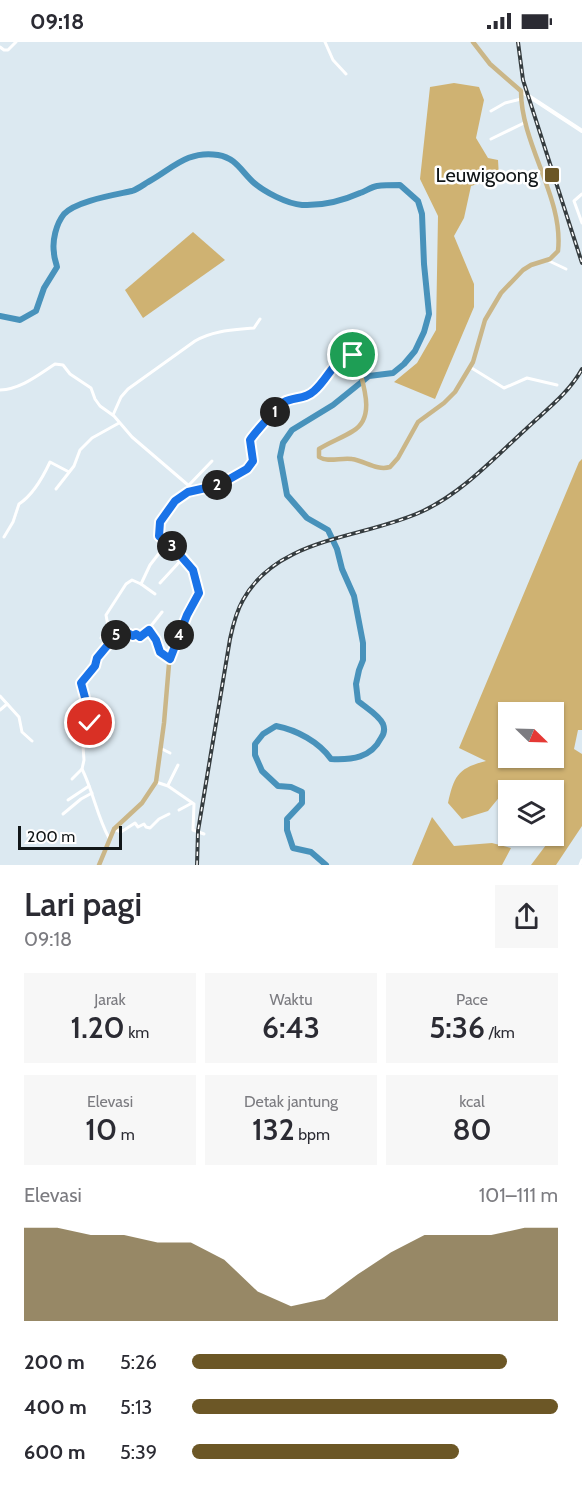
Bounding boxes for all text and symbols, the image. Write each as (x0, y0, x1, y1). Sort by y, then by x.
text: 09:18 (30, 8, 84, 35)
place label: Leuwigoong (436, 163, 539, 187)
marker: Leuwigoong (543, 166, 561, 184)
pin (327, 329, 378, 380)
icon: arrive (336, 338, 369, 371)
pin: 1 (260, 397, 290, 427)
text: 1 (272, 402, 278, 421)
pin: 2 (202, 470, 232, 500)
text: 2 (213, 475, 221, 494)
pin: 3 (157, 531, 187, 561)
text: 3 (168, 536, 176, 555)
pin: 5 (101, 620, 131, 650)
pin: 4 (164, 620, 194, 650)
text: 5 (112, 625, 120, 644)
text: 4 (174, 625, 184, 644)
pin (64, 697, 115, 748)
north arrow (498, 702, 564, 768)
map controls (498, 702, 564, 846)
icon: check (73, 706, 106, 739)
button: layers (498, 780, 564, 846)
scale bar (18, 823, 122, 850)
text: 200 m (27, 827, 75, 846)
text: Lari pagi (24, 884, 142, 924)
button: share (495, 885, 558, 948)
text: 09:18 (24, 927, 72, 951)
text: Jarak (94, 990, 126, 1009)
text: Waktu (269, 990, 313, 1009)
text: Pace (456, 990, 488, 1009)
text: 1.20 (71, 1009, 125, 1046)
text: 6:43 (262, 1009, 320, 1046)
text: 5:36 (429, 1009, 485, 1046)
text: km (125, 1023, 149, 1042)
text: /km (485, 1023, 515, 1042)
text: Elevasi (87, 1092, 133, 1111)
text: Detak jantung (244, 1092, 338, 1111)
text: kcal (459, 1092, 485, 1111)
text: 10 (85, 1111, 117, 1148)
text: 132 (252, 1111, 295, 1148)
text: 80 (452, 1111, 492, 1148)
text: m (117, 1125, 135, 1144)
text: bpm (295, 1125, 330, 1144)
text: Elevasi (24, 1183, 82, 1207)
text: 101–111 m (479, 1183, 558, 1207)
text: 200 m (24, 1350, 85, 1374)
text: 5:26 (120, 1350, 157, 1374)
text: 400 m (24, 1395, 87, 1419)
text: 5:13 (120, 1395, 152, 1419)
text: 600 m (24, 1440, 85, 1464)
text: 5:39 (120, 1440, 157, 1464)

